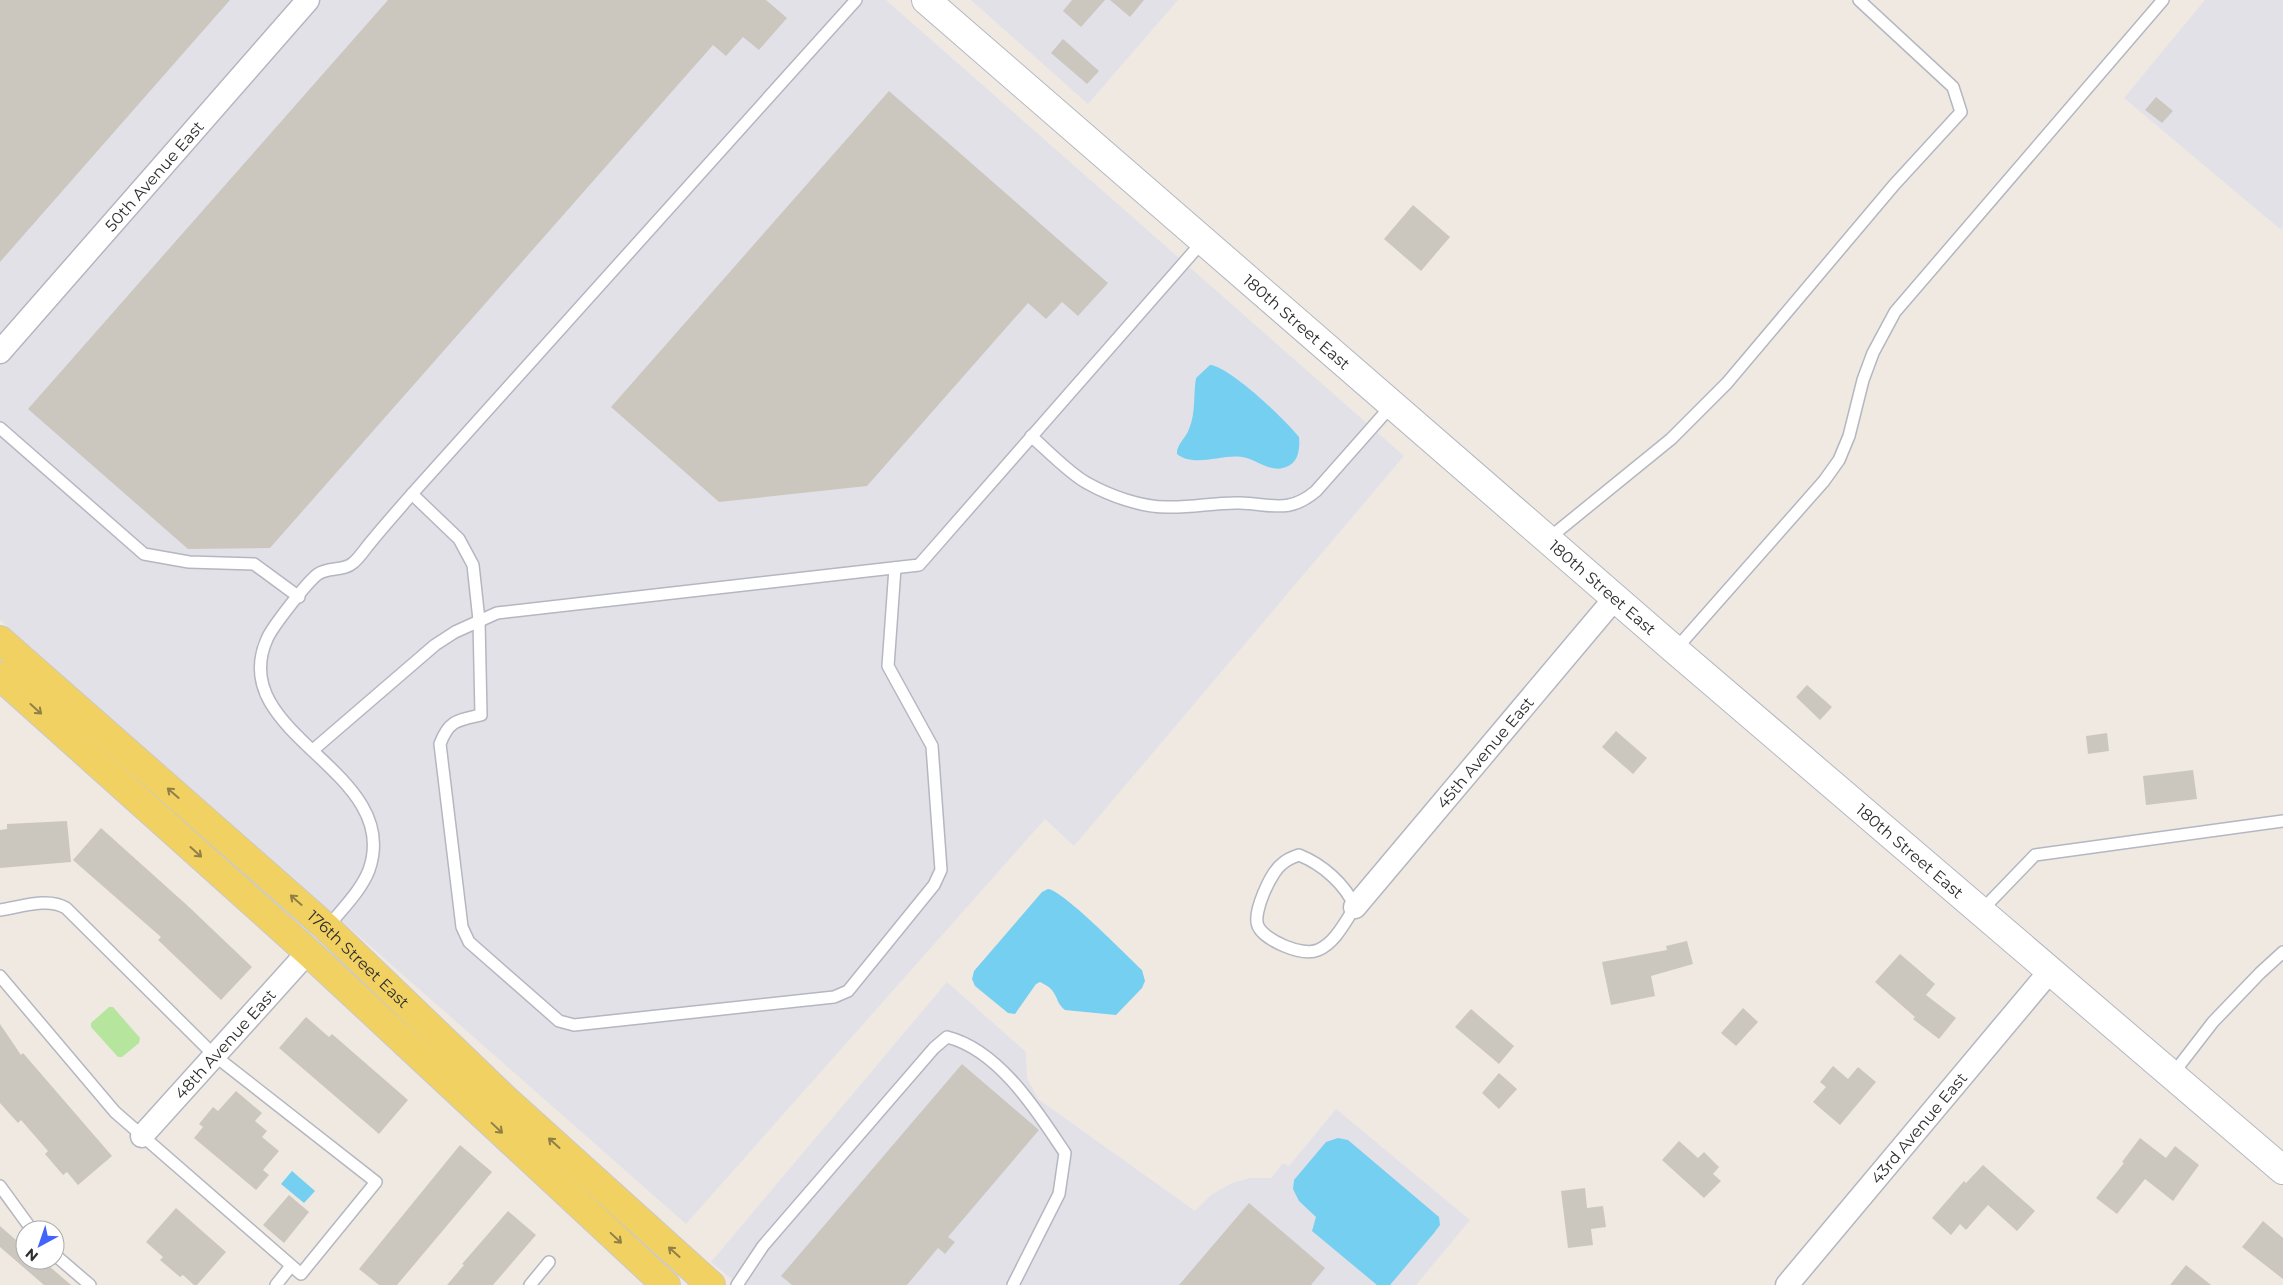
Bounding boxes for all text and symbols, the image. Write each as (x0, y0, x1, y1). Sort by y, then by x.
street label: 50th Avenue East (101, 117, 208, 235)
street label: 180th Street East (1239, 271, 1354, 374)
street label: 180th Street East (1545, 536, 1660, 639)
street label: 45th Avenue East (1433, 693, 1538, 812)
one-way arrow (30, 703, 43, 715)
one-way arrow (167, 787, 180, 798)
street label: 180th Street East (1852, 800, 1968, 903)
one-way arrow (190, 847, 203, 858)
one-way arrow (289, 894, 302, 906)
street label: 176th Street East (304, 906, 414, 1012)
street label: 48th Avenue East (171, 985, 280, 1103)
street label: 43rd Avenue East (1867, 1068, 1971, 1188)
one-way arrow (490, 1122, 503, 1134)
one-way arrow (547, 1137, 560, 1149)
north arrow (15, 1220, 65, 1270)
one-way arrow (609, 1232, 622, 1244)
text: N (22, 1244, 42, 1265)
one-way arrow (668, 1246, 681, 1258)

